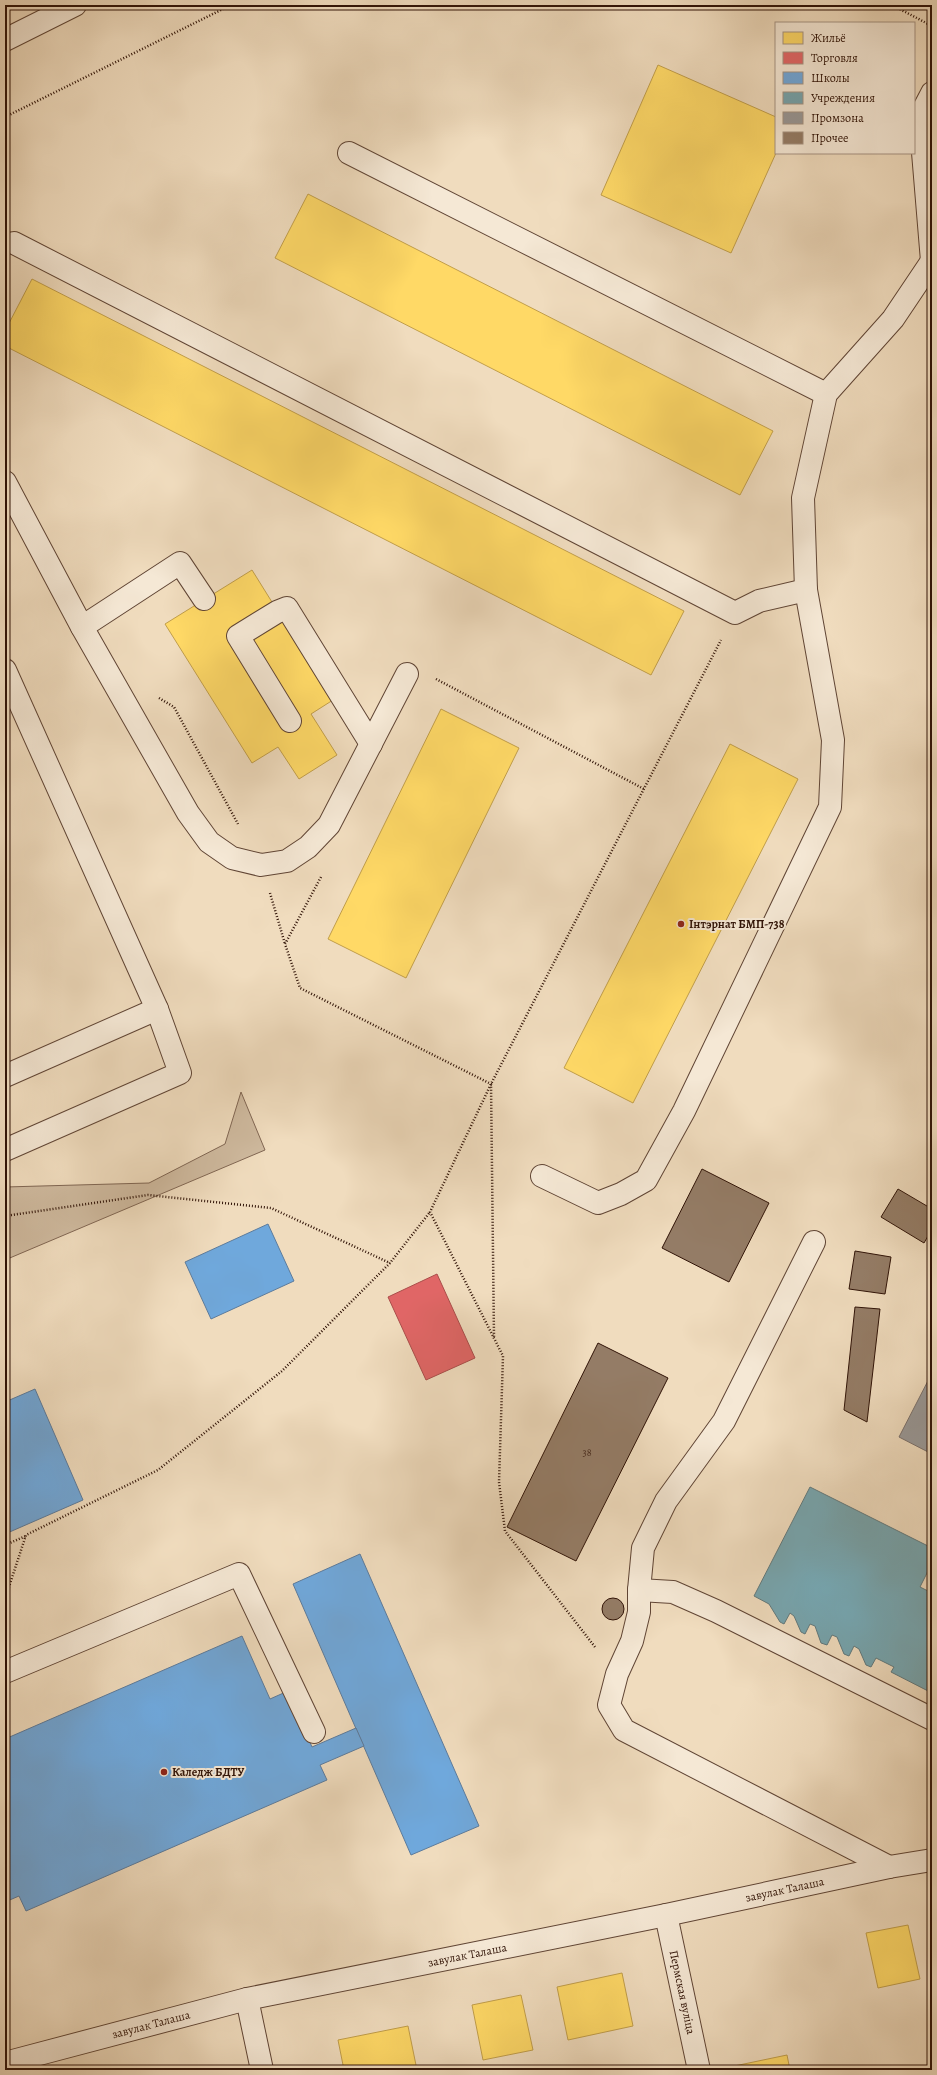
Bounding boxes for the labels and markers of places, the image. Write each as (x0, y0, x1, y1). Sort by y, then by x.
place label: Інтэрнат БМП-738 (689, 916, 785, 932)
marker: Інтэрнат БМП-738 (676, 919, 686, 929)
place label: Каледж БДТУ (172, 1764, 245, 1780)
marker: Каледж БДТУ (159, 1767, 169, 1777)

